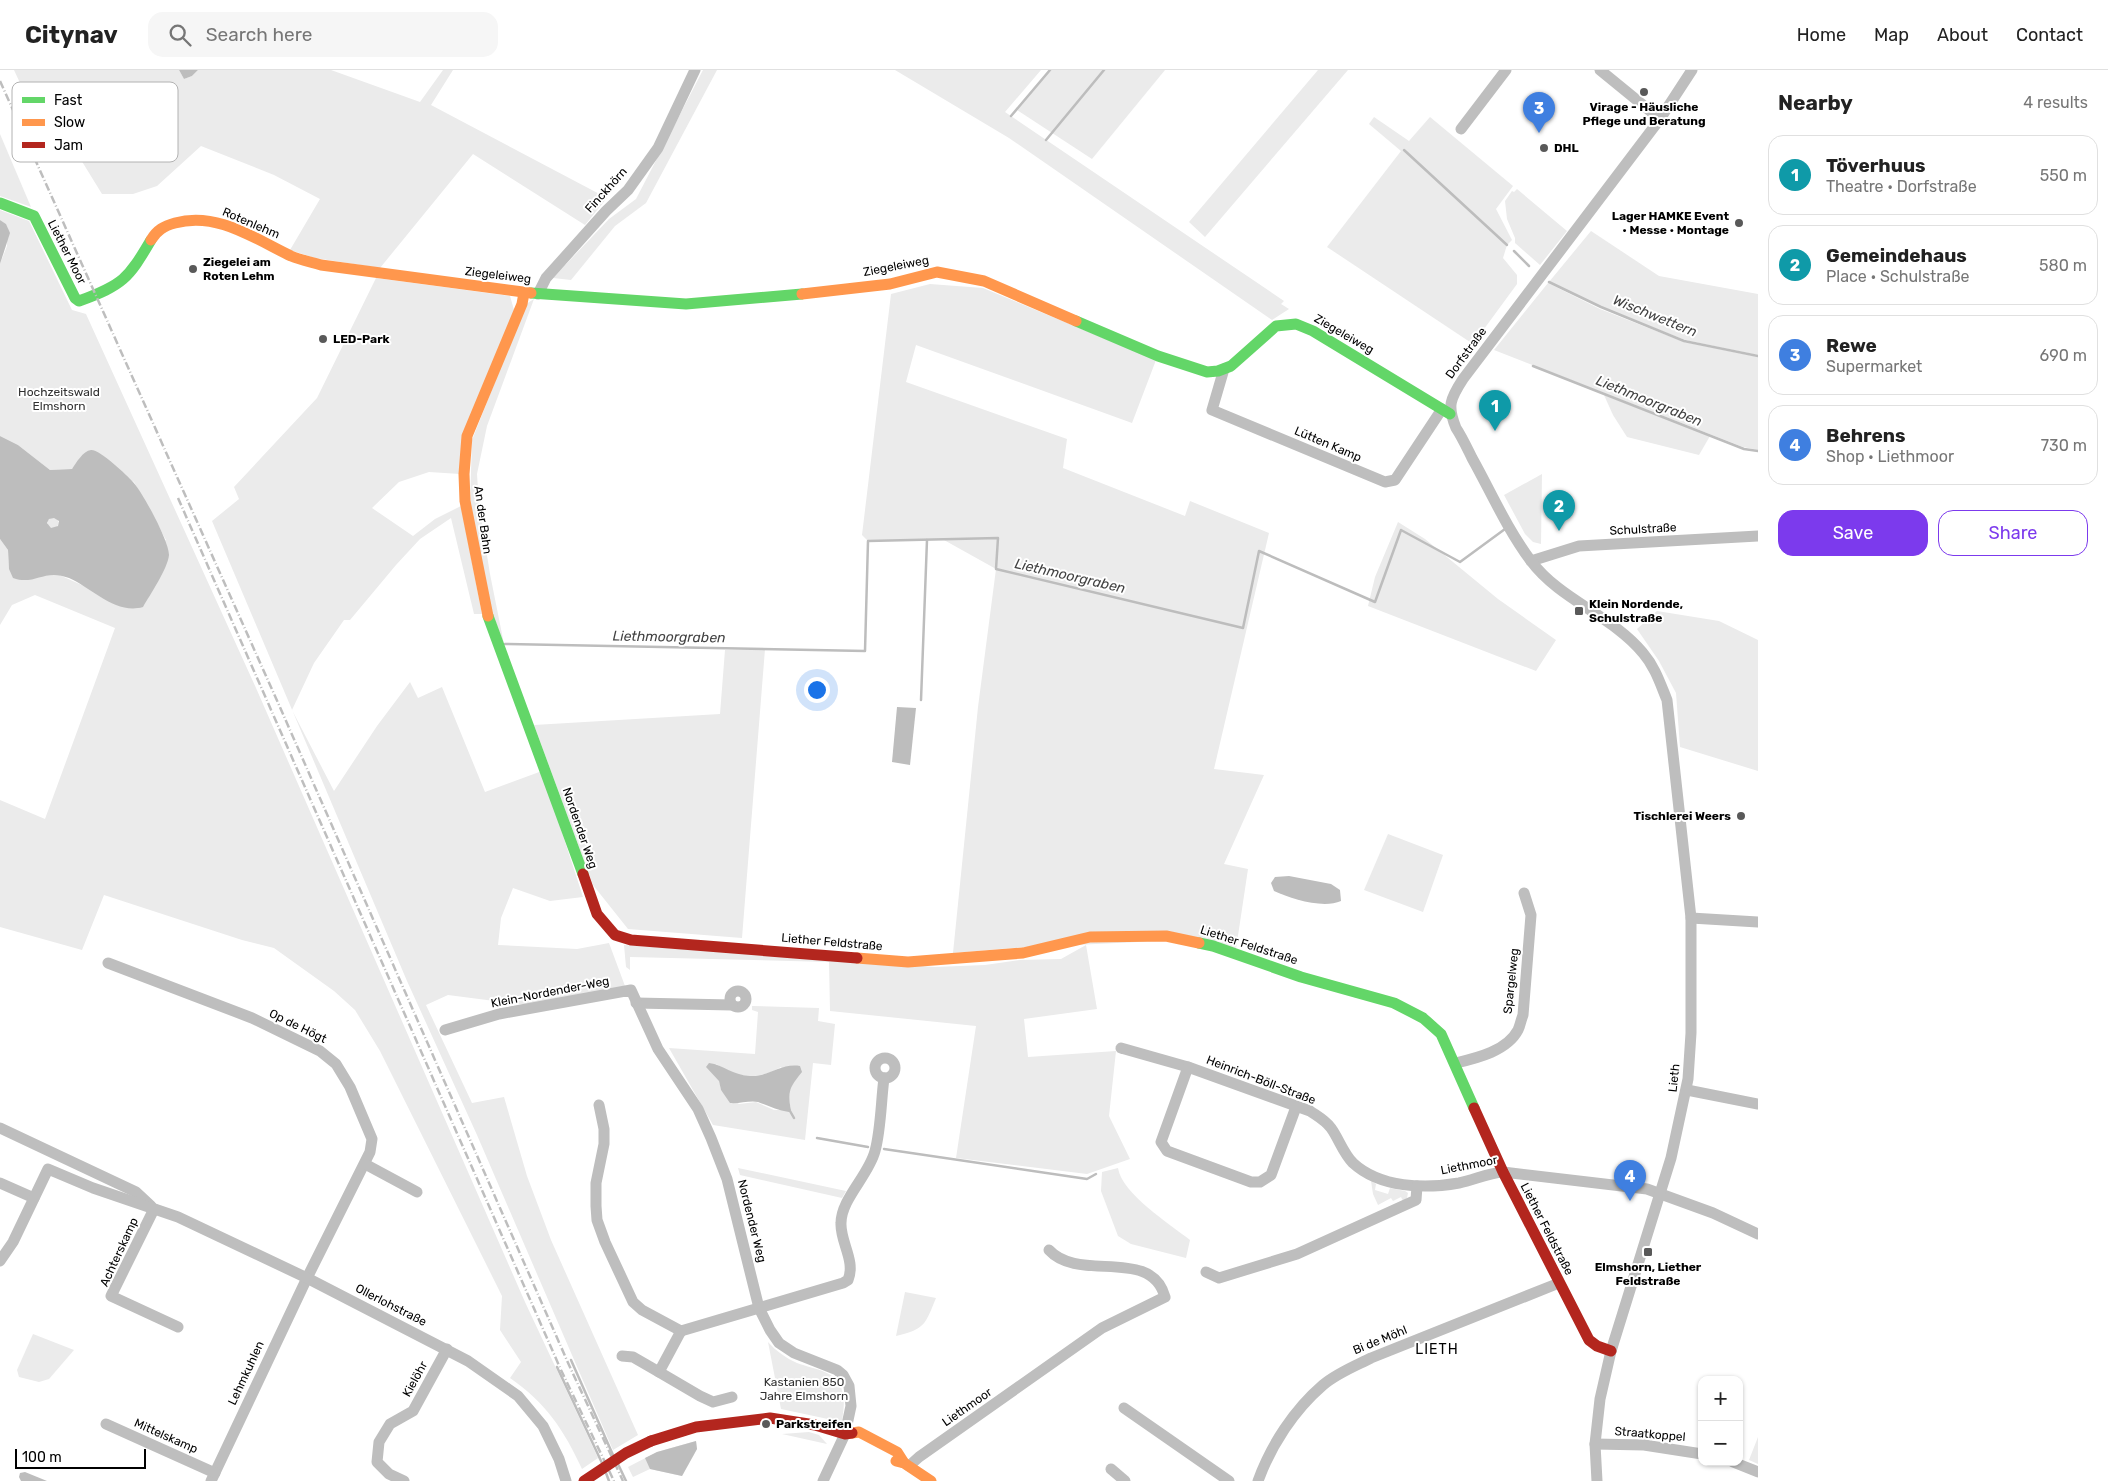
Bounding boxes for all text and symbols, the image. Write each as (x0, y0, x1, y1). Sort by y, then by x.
search box (148, 12, 498, 57)
text: Citynav (25, 21, 118, 49)
icon: search (166, 21, 194, 49)
text: Search here (206, 23, 312, 46)
text: Home (1797, 24, 1846, 46)
text: Map (1874, 24, 1909, 46)
text: About (1937, 24, 1988, 46)
text: Contact (2016, 24, 2083, 46)
legend (12, 82, 178, 162)
marker: Virage - Häusliche Pflege und Beratung (1638, 86, 1650, 98)
text: Nearby (1778, 90, 1853, 115)
text: Fast (54, 92, 83, 109)
pin: 3 (1523, 92, 1555, 133)
text: 4 results (2023, 93, 2088, 112)
place label: Virage - Häusliche Pflege und Beratung (1582, 100, 1706, 128)
text: Slow (54, 114, 85, 131)
text: Jam (54, 137, 83, 154)
place label: DHL (1554, 141, 1579, 155)
marker: DHL (1538, 142, 1550, 154)
text: Töverhuus (1826, 154, 1926, 177)
street label: Finckhörn (582, 164, 630, 216)
text: 1 (1791, 166, 1799, 185)
text: 550 m (2040, 166, 2087, 185)
text: Theatre · Dorfstraße (1826, 177, 1977, 196)
street label: Rotenlehm (220, 205, 282, 241)
place label: Lager HAMKE Event • Messe • Montage (1612, 209, 1729, 237)
marker: Lager HAMKE Event • Messe • Montage (1733, 217, 1745, 229)
street label: Liether Moor (45, 218, 89, 287)
text: Gemeindehaus (1826, 244, 1967, 267)
street label: Ziegeleiweg (862, 253, 930, 279)
place label: Ziegelei am Roten Lehm (203, 255, 275, 283)
text: 2 (1790, 256, 1800, 275)
text: 580 m (2039, 256, 2087, 275)
marker: Ziegelei am Roten Lehm (187, 263, 199, 275)
street label: Ziegeleiweg (464, 264, 532, 286)
text: Place · Schulstraße (1826, 267, 1970, 286)
water label: Wischwettern (1611, 291, 1699, 341)
street label: Ziegeleiweg (1312, 311, 1376, 357)
street label: Dorfstraße (1443, 324, 1489, 381)
place label: LED-Park (333, 332, 390, 346)
marker: LED-Park (317, 333, 329, 345)
text: Rewe (1826, 334, 1877, 357)
text: 3 (1790, 346, 1800, 365)
text: 690 m (2040, 346, 2087, 365)
text: Supermarket (1826, 357, 1922, 376)
water label: Liethmoorgraben (1593, 372, 1705, 430)
park label: Hochzeitswald Elmshorn (18, 385, 100, 413)
pin: 1 (1479, 390, 1511, 431)
street label: Lütten Kamp (1292, 424, 1364, 464)
text: Behrens (1826, 424, 1906, 447)
text: 4 (1790, 436, 1800, 455)
text: 730 m (2041, 436, 2087, 455)
text: Shop · Liethmoor (1826, 447, 1954, 466)
street label: An der Bahn (471, 485, 495, 555)
pin: 2 (1543, 490, 1575, 531)
button: Save (1778, 510, 1928, 556)
button: Share (1938, 510, 2088, 556)
street label: Schulstraße (1609, 520, 1677, 538)
water label: Liethmoorgraben (1013, 555, 1127, 597)
place label: Klein Nordende, Schulstraße (1589, 597, 1683, 625)
marker: Klein Nordende, Schulstraße (1573, 605, 1585, 617)
water label: Liethmoorgraben (612, 628, 726, 646)
your location (804, 677, 830, 703)
street label: Nordender Weg (560, 786, 600, 870)
place label: Tischlerei Weers (1634, 809, 1731, 823)
marker: Tischlerei Weers (1735, 810, 1747, 822)
street label: Liether Feldstraße (1199, 923, 1300, 967)
street label: Liether Feldstraße (781, 931, 883, 953)
street label: Spargelweg (1501, 948, 1521, 1014)
street label: Klein-Nordender-Weg (490, 974, 610, 1010)
street label: Op de Högt (267, 1006, 329, 1046)
street label: Heinrich-Böll-Straße (1204, 1053, 1318, 1107)
street label: Lieth (1666, 1063, 1682, 1093)
street label: Liethmoor (1440, 1153, 1499, 1177)
pin: 4 (1614, 1160, 1646, 1201)
street label: Nordender Weg (735, 1178, 769, 1264)
street label: Liether Feldstraße (1518, 1181, 1576, 1278)
street label: Achterskamp (97, 1215, 141, 1289)
marker: Elmshorn, Liether Feldstraße (1642, 1246, 1654, 1258)
place label: Elmshorn, Liether Feldstraße (1595, 1260, 1702, 1288)
street label: Ollerlohstraße (353, 1281, 429, 1329)
street label: Bi de Möhl (1351, 1323, 1409, 1357)
street label: Lehmkuhlen (225, 1339, 267, 1407)
district label: LIETH (1415, 1341, 1459, 1358)
street label: Kielöhr (400, 1358, 431, 1399)
park label: Kastanien 850 Jahre Elmshorn (760, 1375, 848, 1403)
map controls (1698, 1376, 1743, 1466)
button: + (1698, 1376, 1743, 1421)
street label: Liethmoor (939, 1385, 995, 1429)
street label: Mittelskamp (132, 1416, 200, 1456)
place label: Parkstreifen (776, 1417, 852, 1431)
marker: Parkstreifen (760, 1418, 772, 1430)
button: − (1698, 1421, 1743, 1466)
street label: Straatkoppel (1614, 1424, 1686, 1444)
scale bar (15, 1446, 146, 1469)
text: 100 m (22, 1449, 62, 1466)

